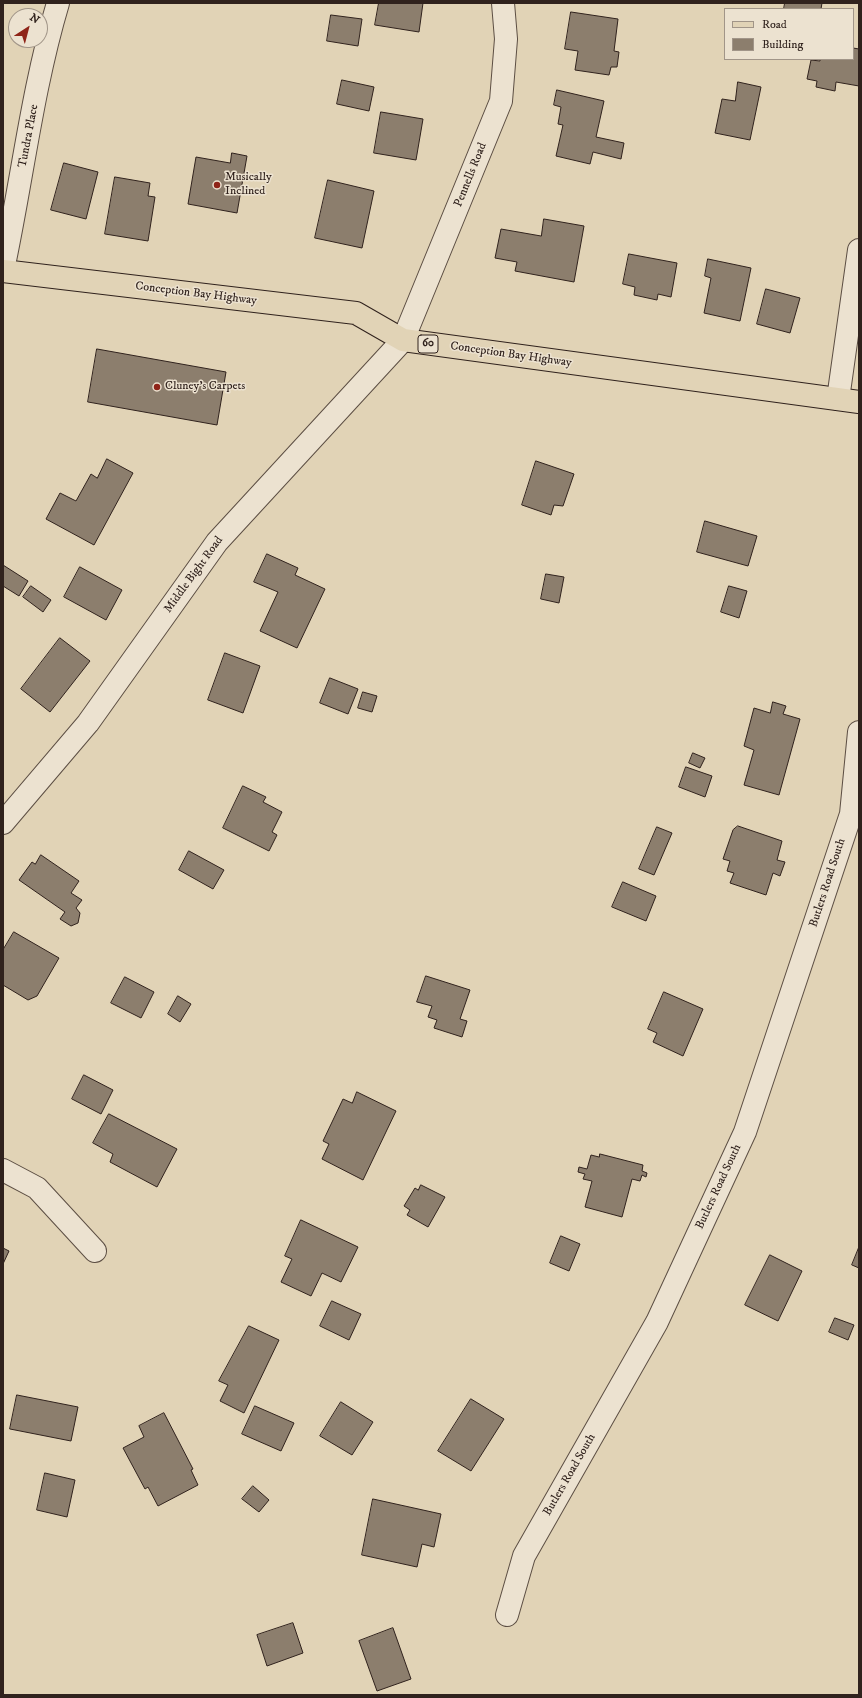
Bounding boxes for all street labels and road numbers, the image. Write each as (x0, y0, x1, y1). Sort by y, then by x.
street label: Tundra Place (16, 103, 42, 169)
street label: Pennells Road (452, 141, 490, 209)
street label: Conception Bay Highway (134, 279, 258, 309)
road number: 60 (418, 335, 438, 353)
street label: Conception Bay Highway (449, 339, 573, 371)
street label: Middle Bight Road (161, 534, 227, 616)
street label: Butlers Road South (807, 837, 849, 929)
street label: Butlers Road South (693, 1142, 745, 1232)
street label: Butlers Road South (541, 1431, 599, 1519)

